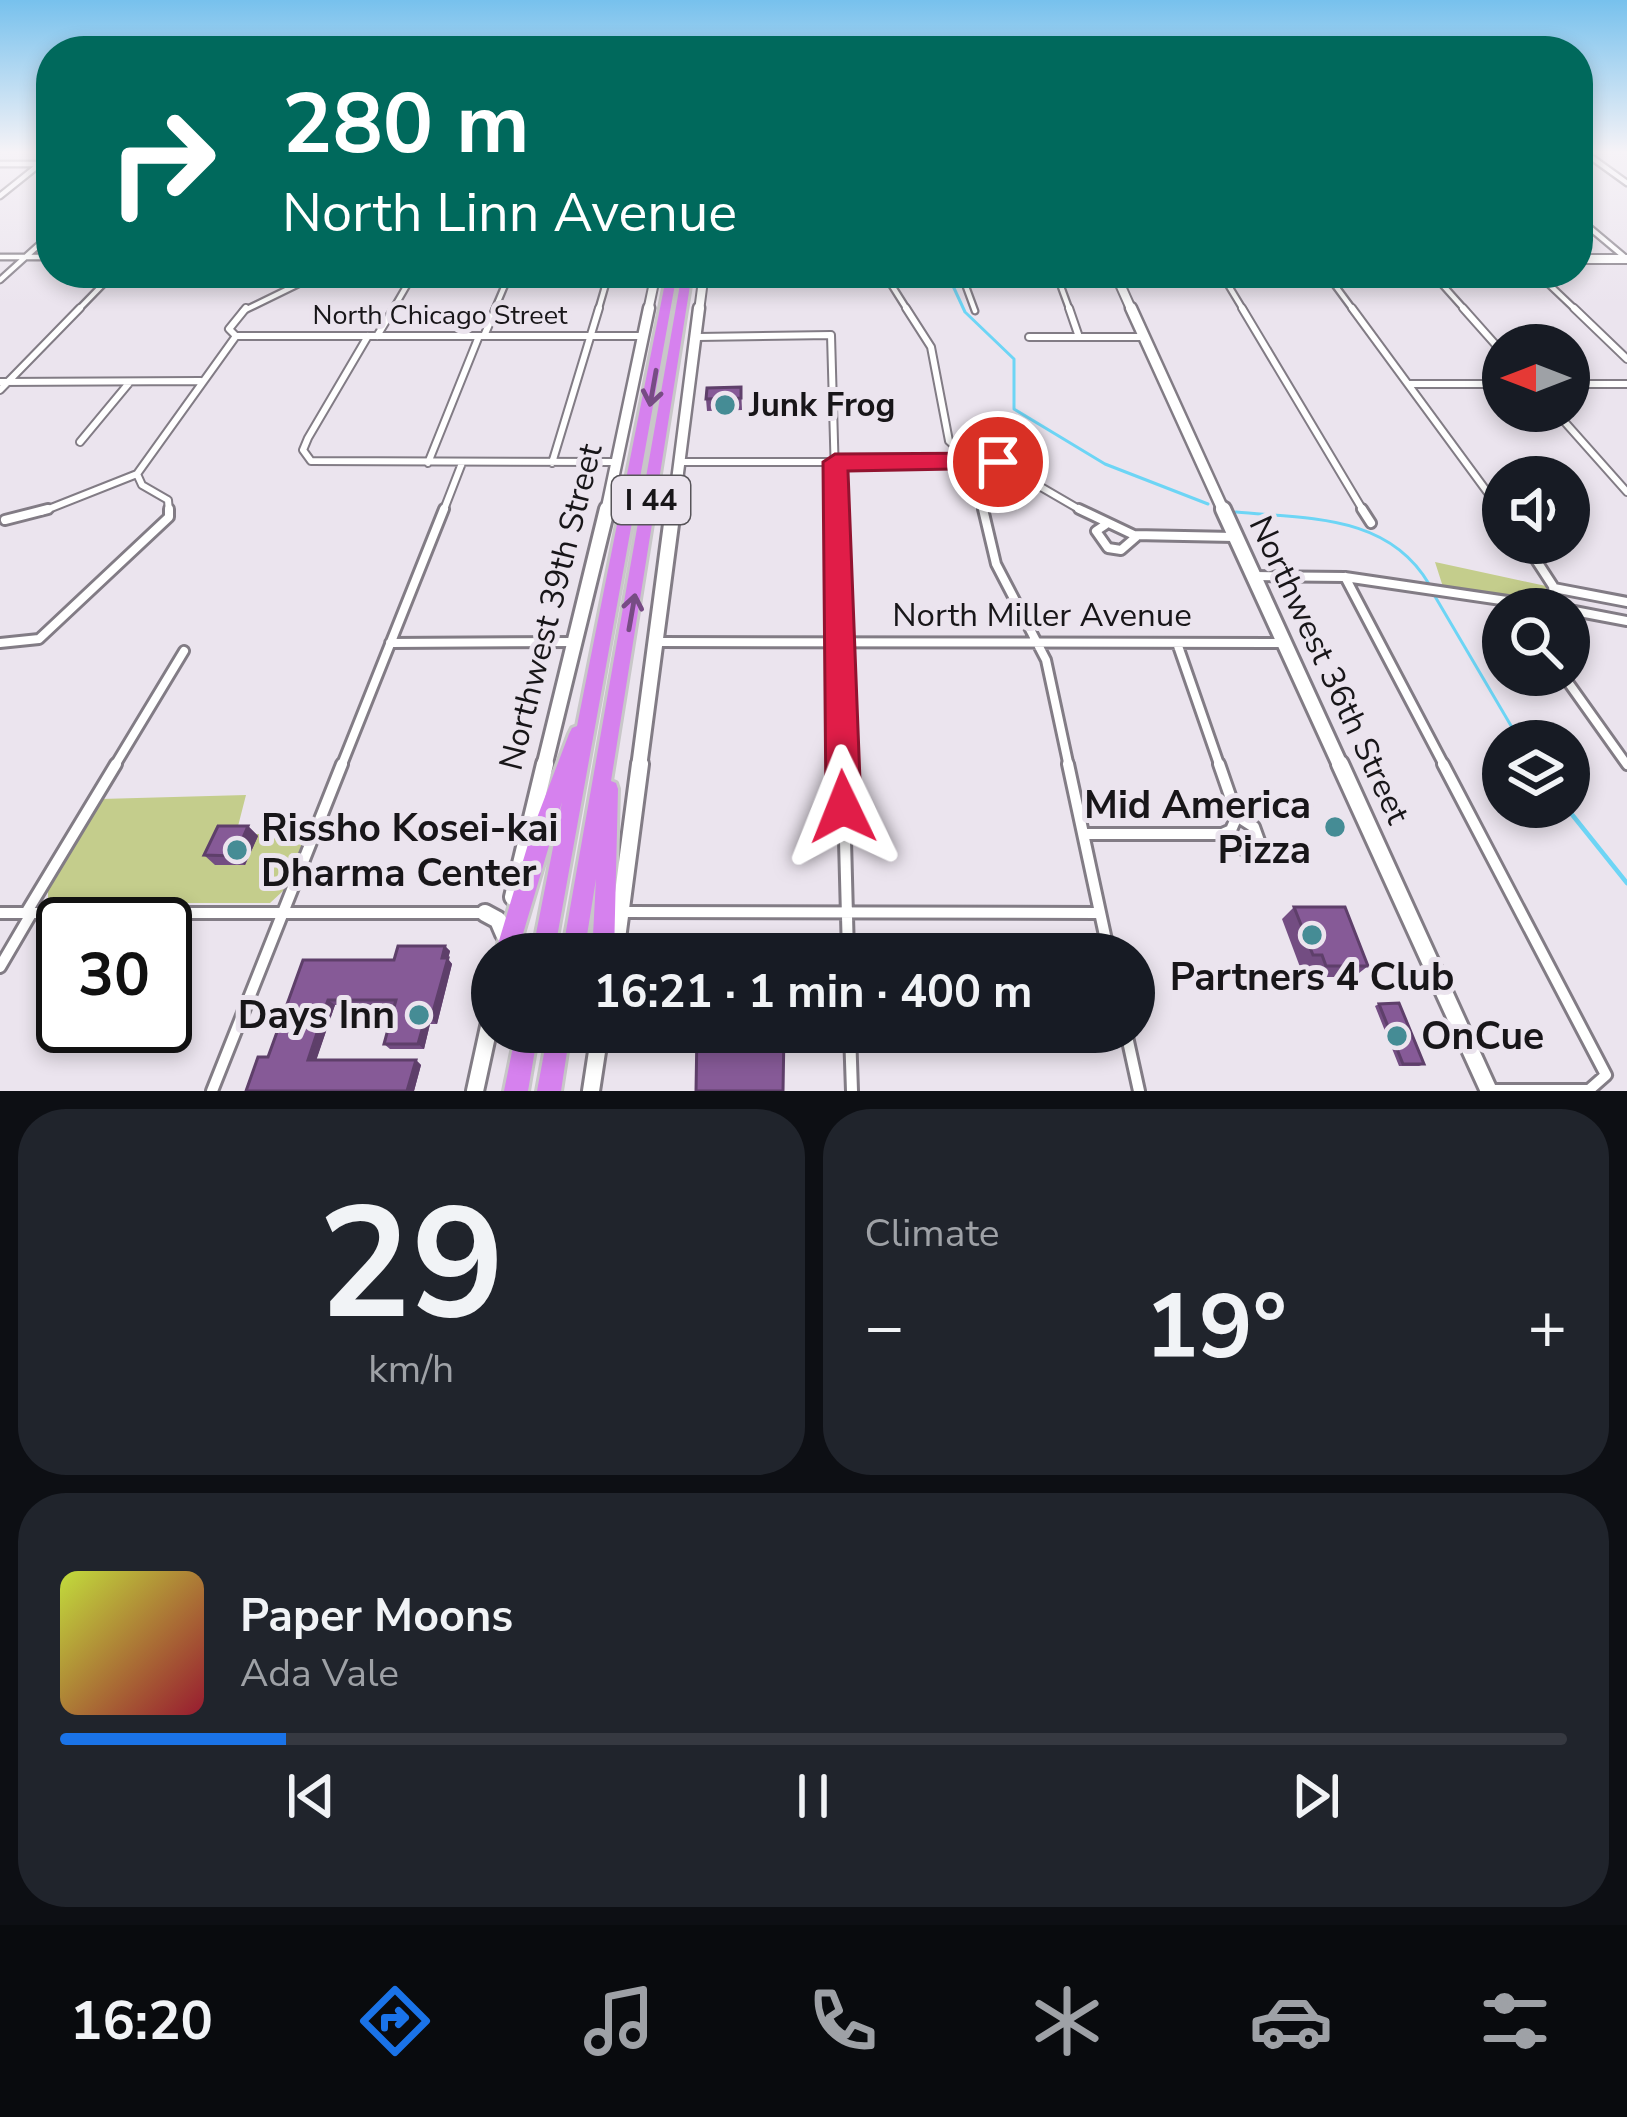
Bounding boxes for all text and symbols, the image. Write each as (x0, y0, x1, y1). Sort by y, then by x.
text: 280 m (282, 67, 530, 182)
icon: right (84, 84, 240, 240)
text: North Linn Avenue (282, 176, 737, 250)
street label: North Chicago Street (312, 297, 568, 334)
north arrow (1482, 324, 1590, 432)
map controls (1482, 324, 1590, 828)
one-way arrow (640, 368, 663, 407)
place label: Junk Frog (748, 383, 896, 428)
marker: Junk Frog (712, 392, 738, 418)
pin (947, 411, 1049, 513)
icon: arrive (965, 429, 1031, 495)
street label: Northwest 39th Street (489, 439, 613, 775)
button: sound (1482, 456, 1590, 564)
road number: I 44 (612, 476, 690, 524)
street label: Northwest 36th Street (1238, 509, 1420, 832)
button: search (1482, 588, 1590, 696)
one-way arrow (621, 593, 644, 632)
street label: North Miller Avenue (892, 593, 1192, 638)
button: layers (1482, 720, 1590, 828)
position arrow (780, 744, 906, 870)
place label: Mid America Pizza (1084, 779, 1311, 877)
place label: Rissho Kosei-kai Dharma Center (261, 802, 558, 900)
marker: Mid America Pizza (1322, 814, 1348, 840)
marker: Rissho Kosei-kai Dharma Center (224, 837, 250, 863)
speed limit sign: 30 (36, 897, 192, 1053)
marker: Partners 4 Club (1299, 922, 1325, 948)
place label: Partners 4 Club (1170, 951, 1454, 1004)
text: 16:21 · 1 min · 400 m (593, 962, 1033, 1023)
place label: Days Inn (238, 989, 395, 1042)
marker: Days Inn (406, 1002, 432, 1028)
place label: OnCue (1421, 1010, 1544, 1063)
marker: OnCue (1384, 1023, 1410, 1049)
text: 29 (318, 1158, 505, 1371)
text: Climate (865, 1207, 1000, 1260)
text: 19° (1145, 1266, 1287, 1389)
text: − (865, 1282, 904, 1372)
text: + (1527, 1282, 1567, 1372)
text: km/h (368, 1343, 454, 1396)
text: Paper Moons (240, 1586, 513, 1647)
text: Ada Vale (240, 1647, 399, 1700)
icon: previous (278, 1763, 344, 1829)
icon: pause (780, 1763, 846, 1829)
icon: next (1283, 1763, 1349, 1829)
icon: directions (353, 1979, 437, 2063)
icon: music (577, 1979, 661, 2063)
icon: phone (801, 1979, 885, 2063)
icon: climate (1025, 1979, 1109, 2063)
icon: car (1249, 1979, 1333, 2063)
icon: filters (1473, 1979, 1557, 2063)
text: 16:20 (70, 1984, 213, 2058)

